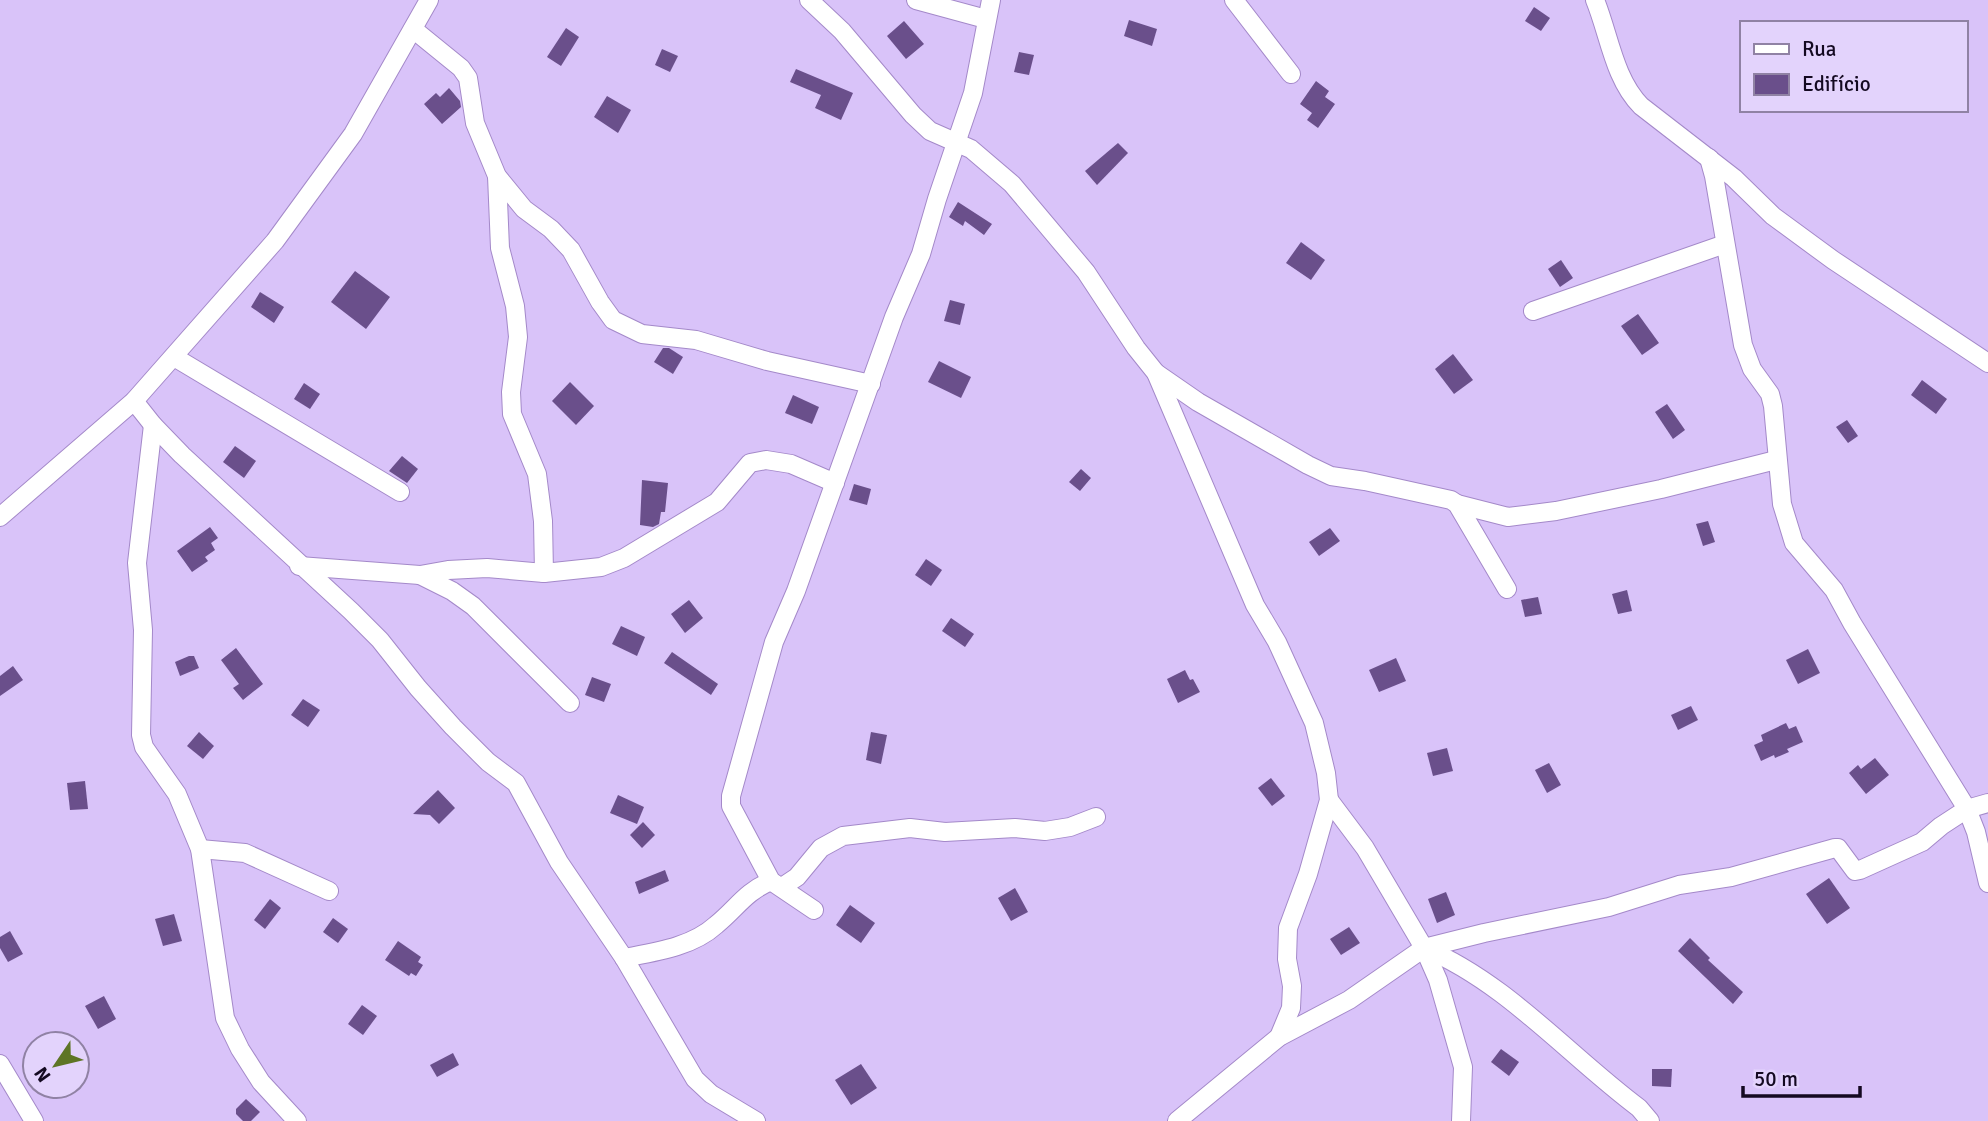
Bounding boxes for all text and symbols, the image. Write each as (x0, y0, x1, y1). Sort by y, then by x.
legend (1740, 21, 1967, 112)
text: Rua (1802, 36, 1836, 62)
text: Edifício (1802, 71, 1871, 97)
north arrow (21, 1030, 91, 1100)
scale bar (1743, 1054, 1860, 1098)
text: N (29, 1062, 57, 1086)
text: 50 m (1754, 1066, 1798, 1092)

